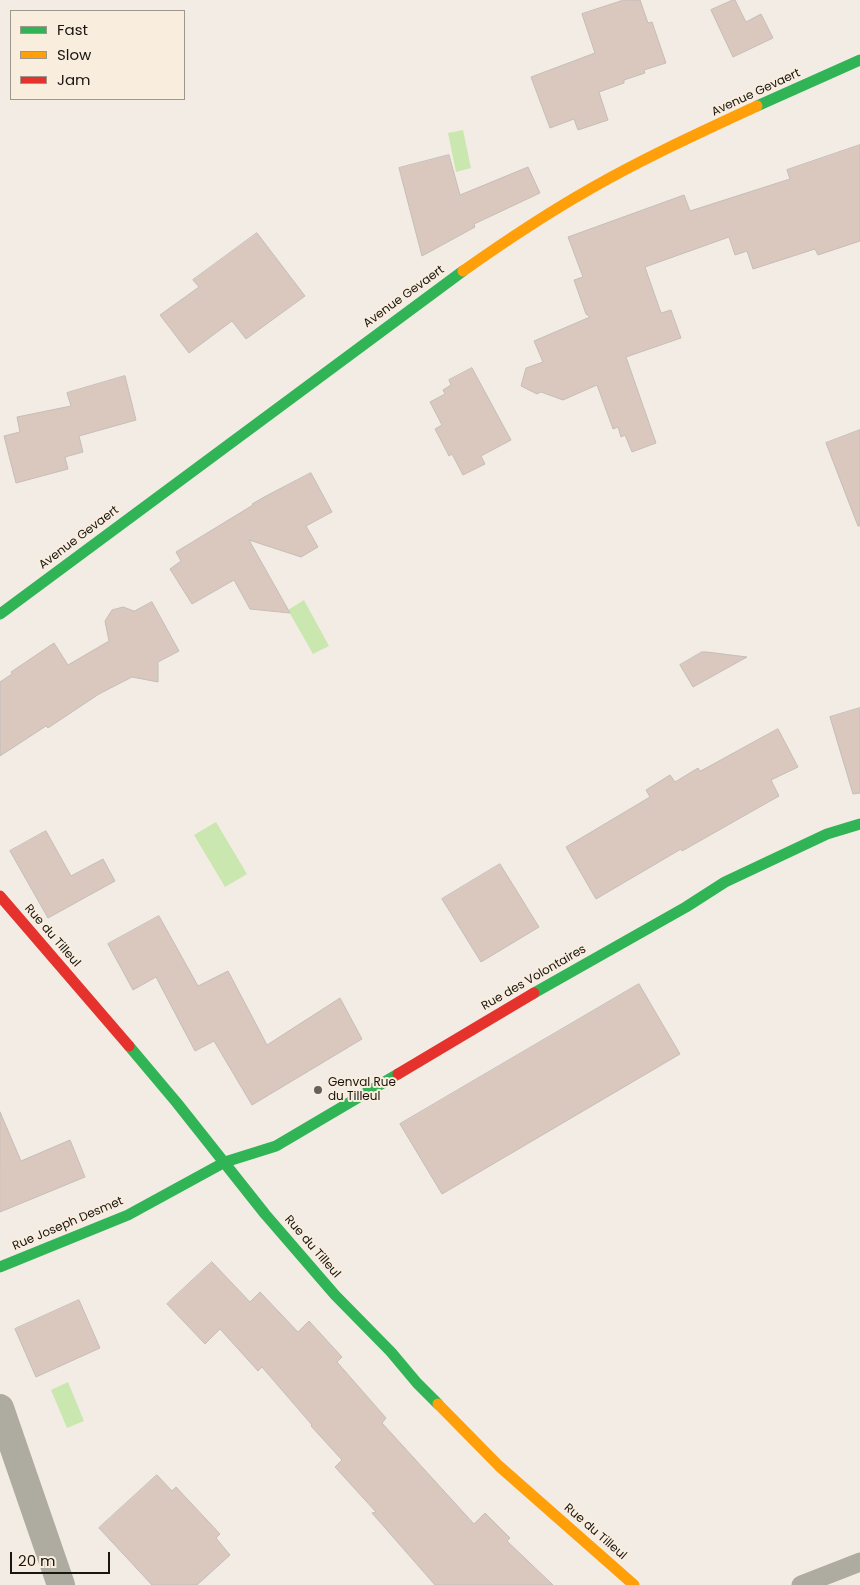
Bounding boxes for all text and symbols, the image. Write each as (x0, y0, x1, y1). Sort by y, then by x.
legend (10, 10, 185, 100)
text: Fast (57, 19, 88, 40)
text: Slow (57, 44, 91, 65)
street label: Avenue Gevaert (709, 66, 803, 120)
text: Jam (57, 69, 91, 90)
street label: Avenue Gevaert (361, 263, 447, 331)
street label: Avenue Gevaert (36, 503, 122, 573)
street label: Rue du Tilleul (21, 902, 83, 970)
street label: Rue des Volontaires (479, 942, 589, 1014)
place label: Genval Rue du Tilleul (328, 1076, 396, 1104)
marker: Genval Rue du Tilleul (312, 1084, 324, 1096)
street label: Rue Joseph Desmet (11, 1194, 125, 1254)
street label: Rue du Tilleul (281, 1213, 343, 1281)
street label: Rue du Tilleul (561, 1501, 629, 1563)
scale bar (12, 1542, 112, 1574)
text: 20 m (18, 1550, 56, 1571)

